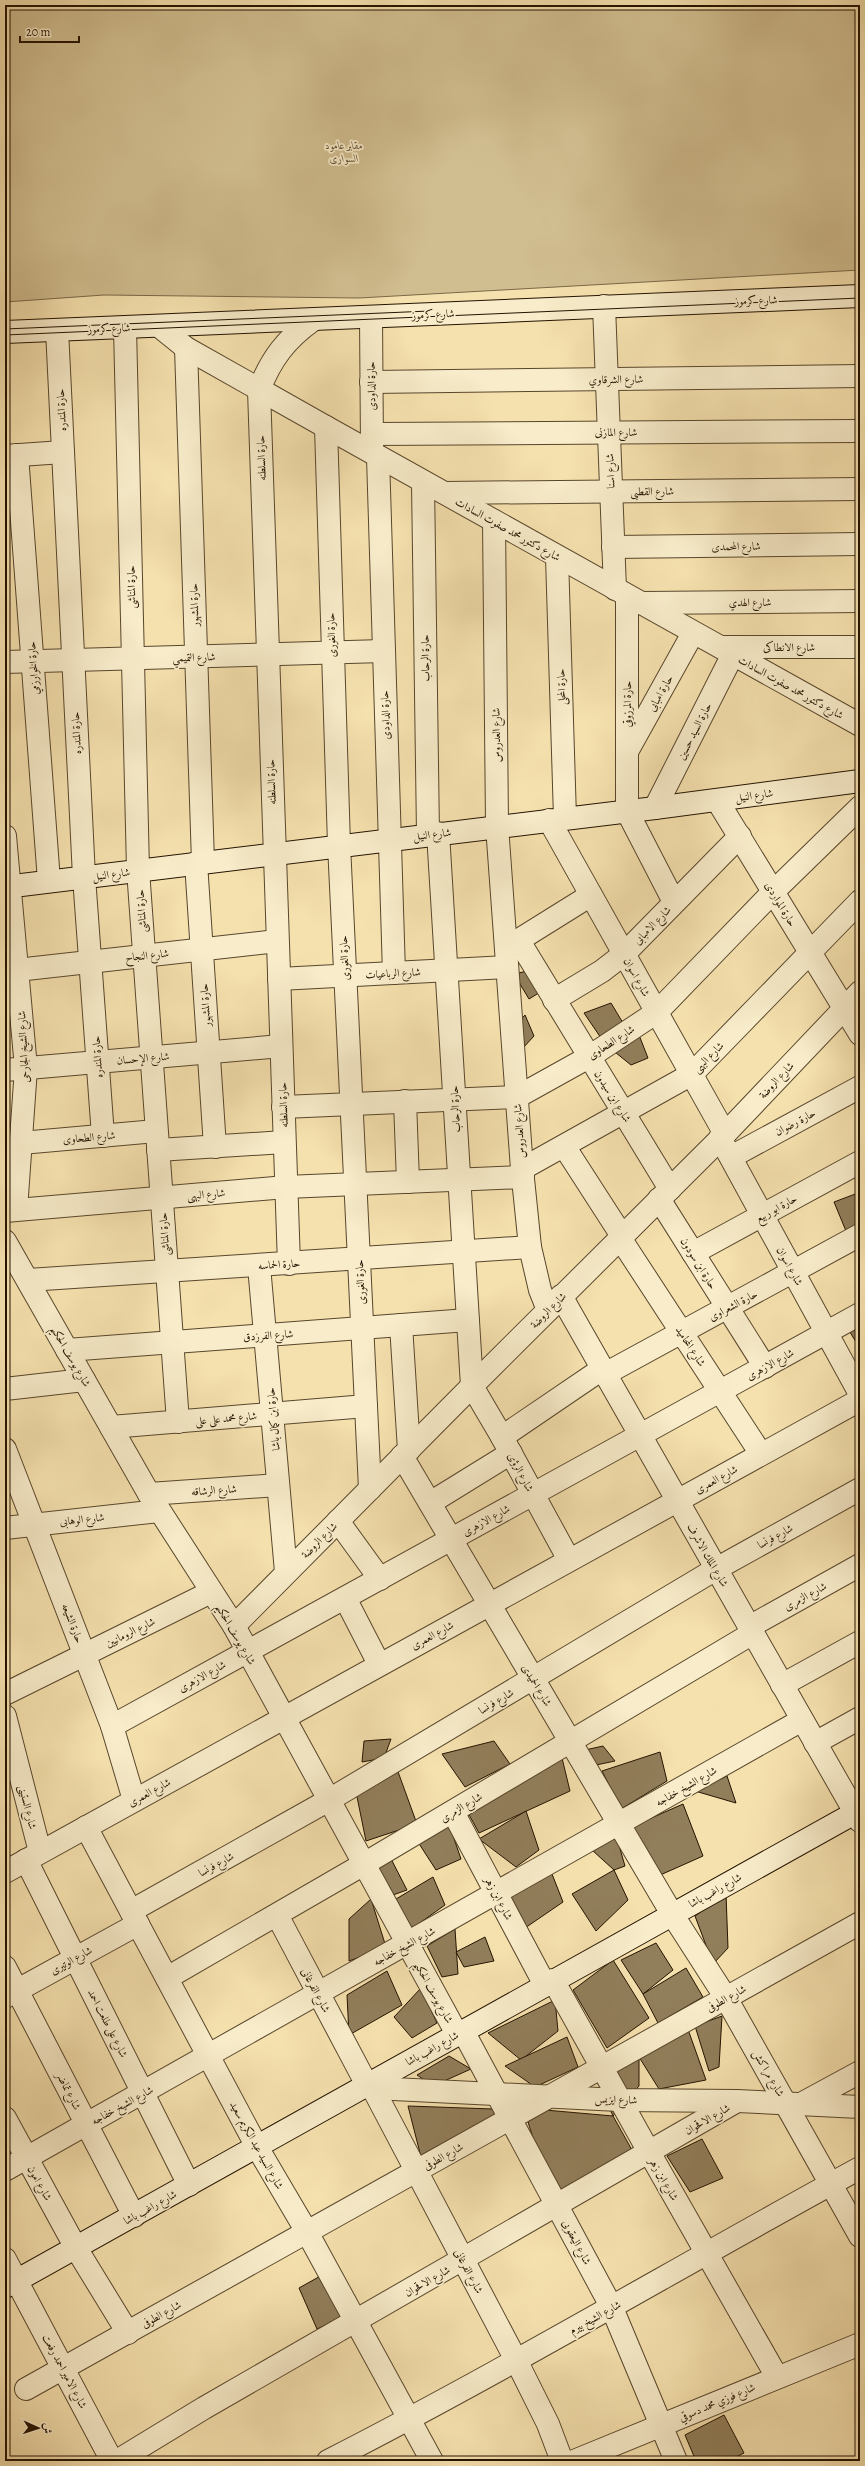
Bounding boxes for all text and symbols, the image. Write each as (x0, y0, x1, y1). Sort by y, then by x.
scale bar (20, 18, 79, 44)
text: 20 m (26, 24, 50, 40)
park label: مقابر عامود السوارى (325, 138, 363, 166)
street label: شارع كرموز (733, 292, 778, 311)
street label: شارع كرموز (410, 306, 455, 325)
street label: شارع كرموز (86, 320, 131, 339)
street label: حارة الداودى (364, 361, 379, 411)
street label: شارع الشرقاوي (589, 372, 643, 389)
street label: حارة المندره (53, 388, 70, 432)
street label: شارع المازنى (595, 425, 637, 442)
street label: حارة السلطنه (253, 435, 270, 481)
street label: شارع اسنا (602, 453, 621, 489)
street label: شارع القطبى (630, 484, 674, 501)
street label: شارع دكتور محمد صفوت السادات (451, 494, 563, 566)
street label: شارع المحمدى (711, 539, 761, 556)
street label: حارة المناشى (124, 565, 139, 609)
street label: حارة المشهور (186, 583, 203, 628)
street label: شارع الهدي (729, 595, 771, 612)
street label: حارة الغورى (323, 612, 340, 658)
street label: حارة الرحاب (418, 634, 433, 682)
street label: حارة الخوارزمي (24, 640, 44, 695)
street label: شارع الانطاكى (763, 640, 815, 657)
street label: شارع التميمي (172, 649, 216, 669)
street label: شارع دكتور محمد صفوت السادات (734, 652, 846, 724)
street label: حارة المحلى (553, 668, 571, 705)
street label: حارة امبابى (644, 672, 677, 714)
street label: حارة المرزوقي (620, 680, 636, 727)
street label: حارة الداودى (377, 690, 394, 740)
street label: حارة السيد حسين (674, 700, 715, 762)
street label: شارع العدروس (489, 708, 506, 762)
street label: حارة المندره (68, 711, 85, 755)
street label: حارة السلطنه (263, 759, 280, 805)
street label: شارع النيل (734, 785, 774, 808)
street label: شارع النيل (412, 825, 452, 846)
street label: شارع النيل (91, 864, 131, 887)
street label: حارة المواردى (761, 879, 800, 930)
street label: حارة المناشى (132, 889, 150, 933)
street label: شارع الامبابى (630, 903, 676, 949)
street label: حارة الغورى (336, 935, 353, 981)
street label: شارع النجاح (124, 946, 170, 968)
street label: شارع اسوان (618, 955, 653, 1000)
street label: شارع الرباعيات (365, 965, 421, 984)
street label: حارة المشهور (196, 982, 215, 1028)
street label: شارع الشيخ الجارحى (14, 1010, 36, 1083)
street label: شارع الطحاوى (585, 1022, 639, 1065)
street label: حارة المندره (89, 1035, 106, 1079)
street label: شارع البهى (689, 1038, 729, 1078)
street label: شارع الإحسان (116, 1049, 170, 1070)
street label: شارع الروضة (755, 1059, 799, 1103)
street label: شارع ابن سيدون (589, 1067, 635, 1126)
street label: حارة السلطنه (275, 1082, 292, 1128)
street label: حارة الرحاب (447, 1085, 464, 1133)
street label: شارع العدروس (510, 1103, 531, 1159)
street label: حارة رضوان (772, 1105, 819, 1139)
street label: شارع الطحاوى (62, 1128, 116, 1149)
street label: شارع البهى (186, 1185, 226, 1206)
street label: حارة ابو ربيع (753, 1191, 801, 1228)
street label: حارة المناشى (155, 1212, 173, 1256)
street label: حارة ابن سودون (677, 1235, 721, 1292)
street label: شارع اسوان (771, 1244, 806, 1289)
street label: حارة الحماسه (257, 1256, 301, 1273)
street label: حارة الغورى (352, 1259, 369, 1305)
street label: حارة الشعراوى (706, 1286, 761, 1325)
street label: شارع الروضة (527, 1289, 571, 1333)
street label: شارع يوسف الحكيم (44, 1323, 94, 1391)
street label: شارع المحاميد (670, 1323, 709, 1370)
street label: شارع الفرزدق (242, 1326, 294, 1347)
street label: شارع الازهرى (744, 1345, 798, 1385)
street label: حارة ابن كمال باشا (263, 1386, 284, 1451)
street label: شارع محمد على على (194, 1408, 258, 1431)
street label: شارع الرؤى (502, 1450, 537, 1495)
street label: شارع العمرى (692, 1462, 741, 1499)
street label: شارع الرشاقه (191, 1481, 237, 1502)
street label: شارع الازهرى (460, 1501, 514, 1541)
street label: شارع الوهابى (59, 1510, 105, 1531)
street label: شارع الروضة (298, 1519, 342, 1563)
street label: شارع الملك الاشرف (682, 1521, 732, 1591)
street label: شارع فرنسا (755, 1521, 797, 1554)
street label: شارع الزمرى (781, 1579, 830, 1616)
street label: حارة الشيعه (58, 1601, 87, 1645)
street label: شارع يوسف الحكيم (209, 1601, 259, 1669)
street label: شارع الرومانيين (103, 1614, 159, 1653)
street label: شارع العمرى (408, 1618, 457, 1655)
street label: شارع الازهرى (176, 1657, 230, 1697)
street label: شارع الحميدى (516, 1661, 555, 1710)
street label: شارع فرنسا (476, 1685, 518, 1720)
street label: شارع الشيخ خفاجه (653, 1763, 721, 1813)
street label: شارع العمرى (125, 1775, 174, 1812)
street label: شارع الستينى (13, 1783, 40, 1831)
street label: شارع الزمرى (437, 1789, 486, 1828)
street label: شارع فرنسا (196, 1849, 238, 1882)
street label: شارع راغب باشا (686, 1870, 745, 1913)
street label: شارع ابن زهر (479, 1873, 516, 1924)
street label: شارع الشيخ خفاجه (371, 1923, 439, 1972)
street label: شارع الوتيرى (48, 1943, 96, 1980)
street label: شارع يوسف الحكيم (408, 1959, 457, 2027)
street label: شارع الفرغانى (296, 1965, 334, 2016)
street label: شارع الطوفى (704, 1981, 750, 2017)
street label: شارع على طلعت احمد (82, 1986, 131, 2061)
street label: شارع راغب باشا (403, 2028, 462, 2071)
street label: شارع مراكش (747, 2047, 788, 2100)
street label: شارع تماضر (50, 2069, 84, 2114)
street label: شارع الشيخ خفاجه (89, 2082, 157, 2131)
street label: شارع ايزيس (594, 2091, 638, 2110)
street label: شارع السيد عبد الكريم سعيد (224, 2099, 287, 2193)
street label: شارع الاقحوان (682, 2100, 734, 2140)
street label: شارع الطوفى (421, 2139, 467, 2175)
street label: شارع ابن زهر (643, 2154, 682, 2204)
street label: شارع امون (22, 2163, 55, 2204)
street label: شارع راغب باشا (121, 2187, 180, 2230)
street label: شارع اليعقوبى (557, 2217, 595, 2268)
street label: شارع الفرغانى (449, 2246, 487, 2297)
street label: شارع الاقحوان (402, 2262, 454, 2302)
street label: شارع الطوفى (139, 2297, 185, 2333)
street label: شارع الشيخ بيرم (567, 2297, 625, 2340)
street label: شارع الامير احمد رفعت (37, 2331, 91, 2412)
street label: شارع فوزي محمد دسوقي (677, 2380, 758, 2427)
north arrow (18, 2408, 58, 2448)
text: ش (40, 2423, 55, 2434)

